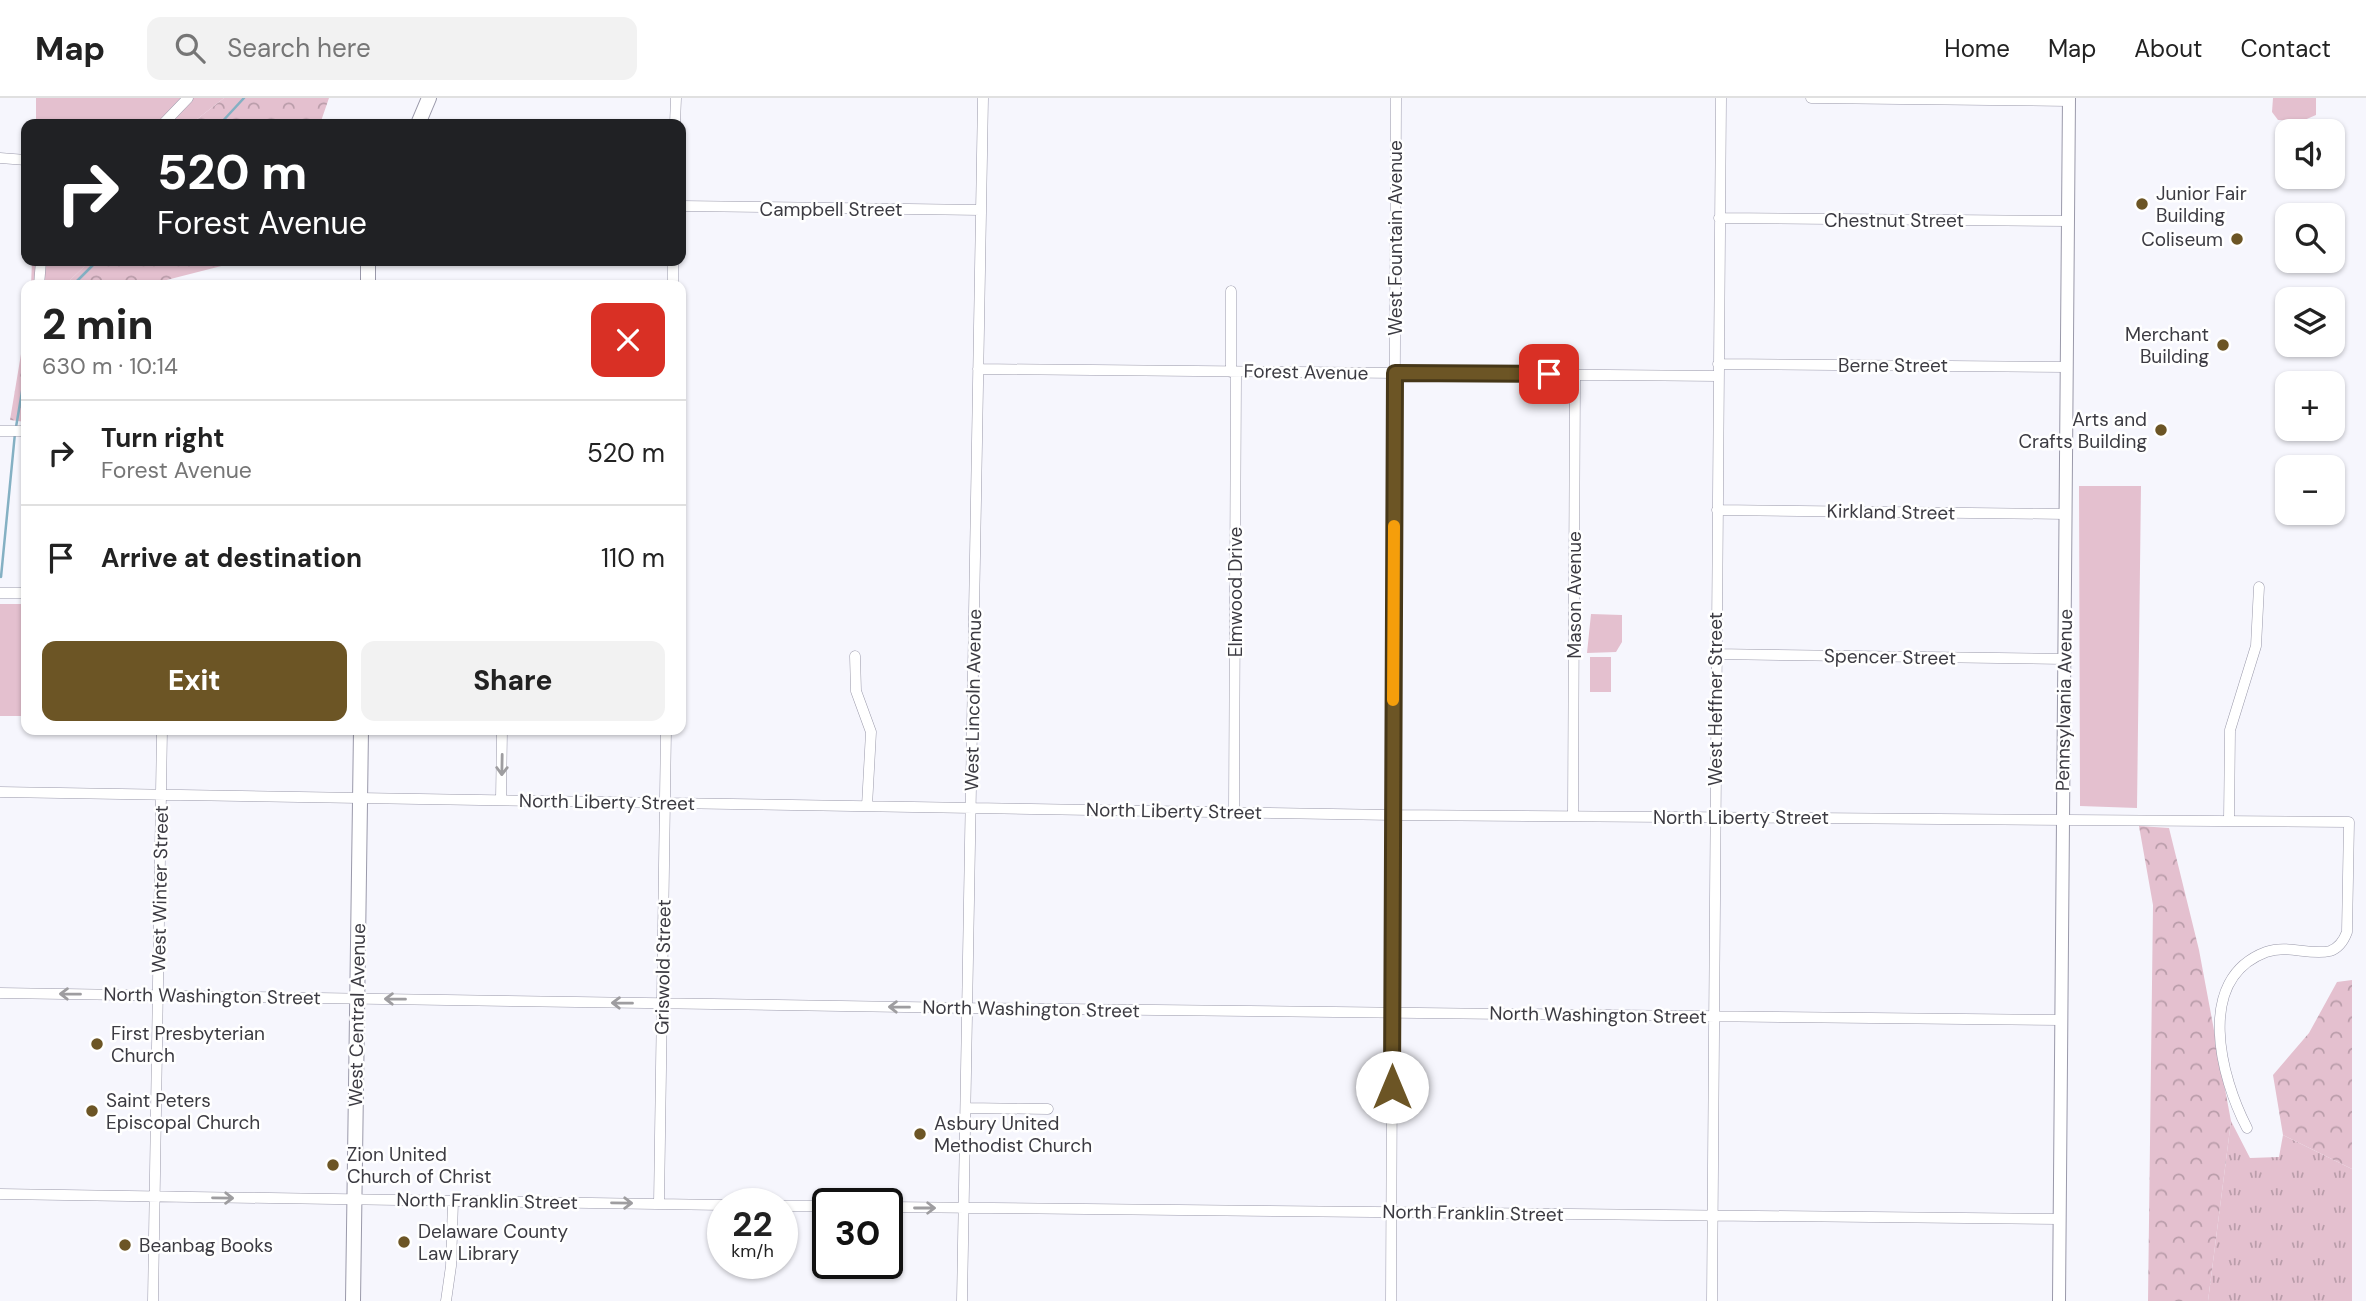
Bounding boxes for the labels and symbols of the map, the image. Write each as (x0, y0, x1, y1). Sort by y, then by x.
street label: West Fountain Avenue (1383, 140, 1408, 336)
place label: Junior Fair Building (2156, 181, 2247, 228)
marker: Junior Fair Building (2134, 196, 2150, 212)
street label: Campbell Street (760, 197, 902, 222)
street label: Chestnut Street (1824, 208, 1964, 233)
place label: Coliseum (2141, 227, 2223, 252)
marker: Coliseum (2229, 231, 2245, 247)
place label: Merchant Building (2125, 322, 2209, 369)
marker: Merchant Building (2215, 337, 2231, 353)
pin (1519, 344, 1579, 404)
street label: Berne Street (1838, 353, 1948, 378)
street label: Forest Avenue (1243, 358, 1369, 386)
place label: Arts and Crafts Building (2018, 407, 2147, 454)
marker: Arts and Crafts Building (2153, 422, 2169, 438)
street label: Kirkland Street (1827, 498, 1955, 526)
street label: Elmwood Drive (1223, 527, 1248, 657)
street label: Mason Avenue (1562, 531, 1587, 659)
street label: West Lincoln Avenue (959, 609, 987, 791)
street label: Pennsylvania Avenue (2050, 609, 2078, 791)
street label: West Heffner Street (1703, 612, 1728, 786)
street label: Spencer Street (1824, 643, 1956, 671)
one-way arrow (495, 753, 509, 776)
street label: North Liberty Street (519, 788, 695, 816)
street label: North Liberty Street (1086, 797, 1262, 825)
street label: West Winter Street (146, 805, 174, 973)
street label: North Liberty Street (1653, 805, 1829, 830)
street label: Griswold Street (649, 899, 677, 1035)
street label: West Central Avenue (343, 923, 371, 1107)
street label: North Washington Street (103, 982, 321, 1010)
one-way arrow (58, 987, 81, 1000)
one-way arrow (384, 993, 407, 1006)
street label: North Washington Street (922, 995, 1140, 1023)
one-way arrow (611, 996, 634, 1010)
one-way arrow (888, 1000, 911, 1014)
street label: North Washington Street (1489, 1001, 1707, 1029)
place label: First Presbyterian Church (111, 1021, 265, 1068)
marker: First Presbyterian Church (89, 1036, 105, 1052)
position arrow (1355, 1050, 1429, 1124)
place label: Saint Peters Episcopal Church (106, 1088, 260, 1135)
marker: Saint Peters Episcopal Church (84, 1103, 100, 1119)
place label: Asbury United Methodist Church (934, 1111, 1092, 1158)
marker: Asbury United Methodist Church (912, 1126, 928, 1142)
place label: Zion United Church of Christ (347, 1142, 491, 1189)
marker: Zion United Church of Christ (325, 1157, 341, 1173)
street label: North Franklin Street (396, 1187, 578, 1215)
speed limit sign: 30 (812, 1188, 903, 1279)
one-way arrow (211, 1191, 234, 1204)
one-way arrow (610, 1197, 633, 1210)
street label: North Franklin Street (1382, 1199, 1564, 1227)
one-way arrow (914, 1201, 937, 1215)
place label: Delaware County Law Library (418, 1219, 568, 1266)
place label: Beanbag Books (139, 1233, 273, 1258)
marker: Delaware County Law Library (396, 1234, 412, 1250)
marker: Beanbag Books (117, 1237, 133, 1253)

